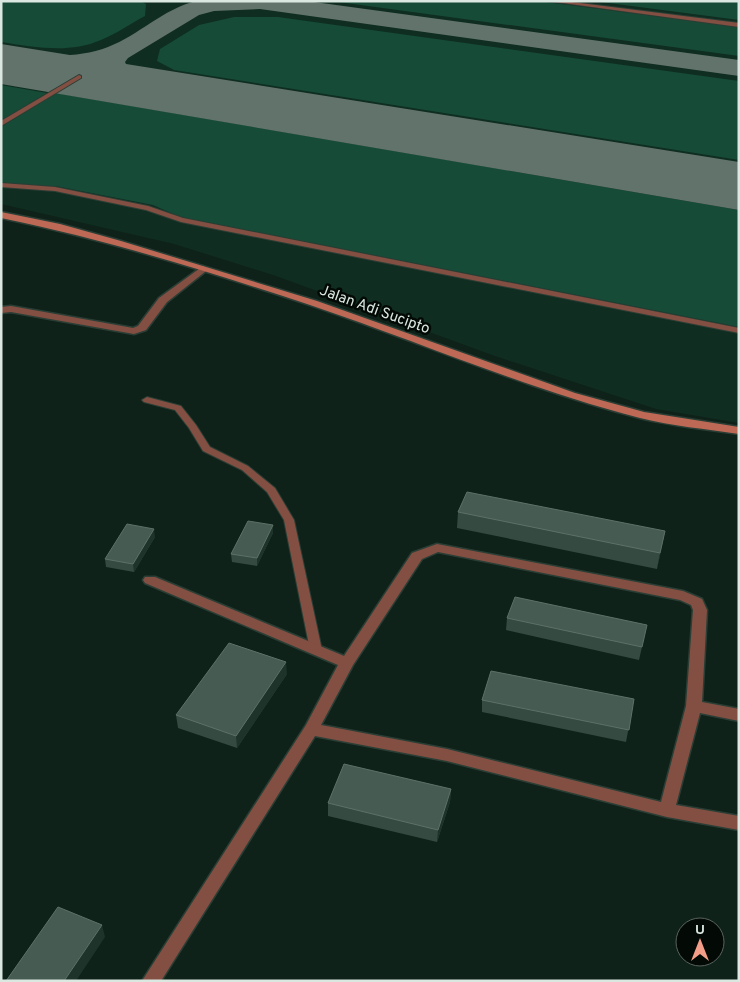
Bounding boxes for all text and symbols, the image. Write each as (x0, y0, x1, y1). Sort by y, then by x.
street label: Jalan Adi Sucipto (317, 282, 432, 339)
north arrow (675, 917, 725, 967)
text: U (695, 922, 705, 939)

